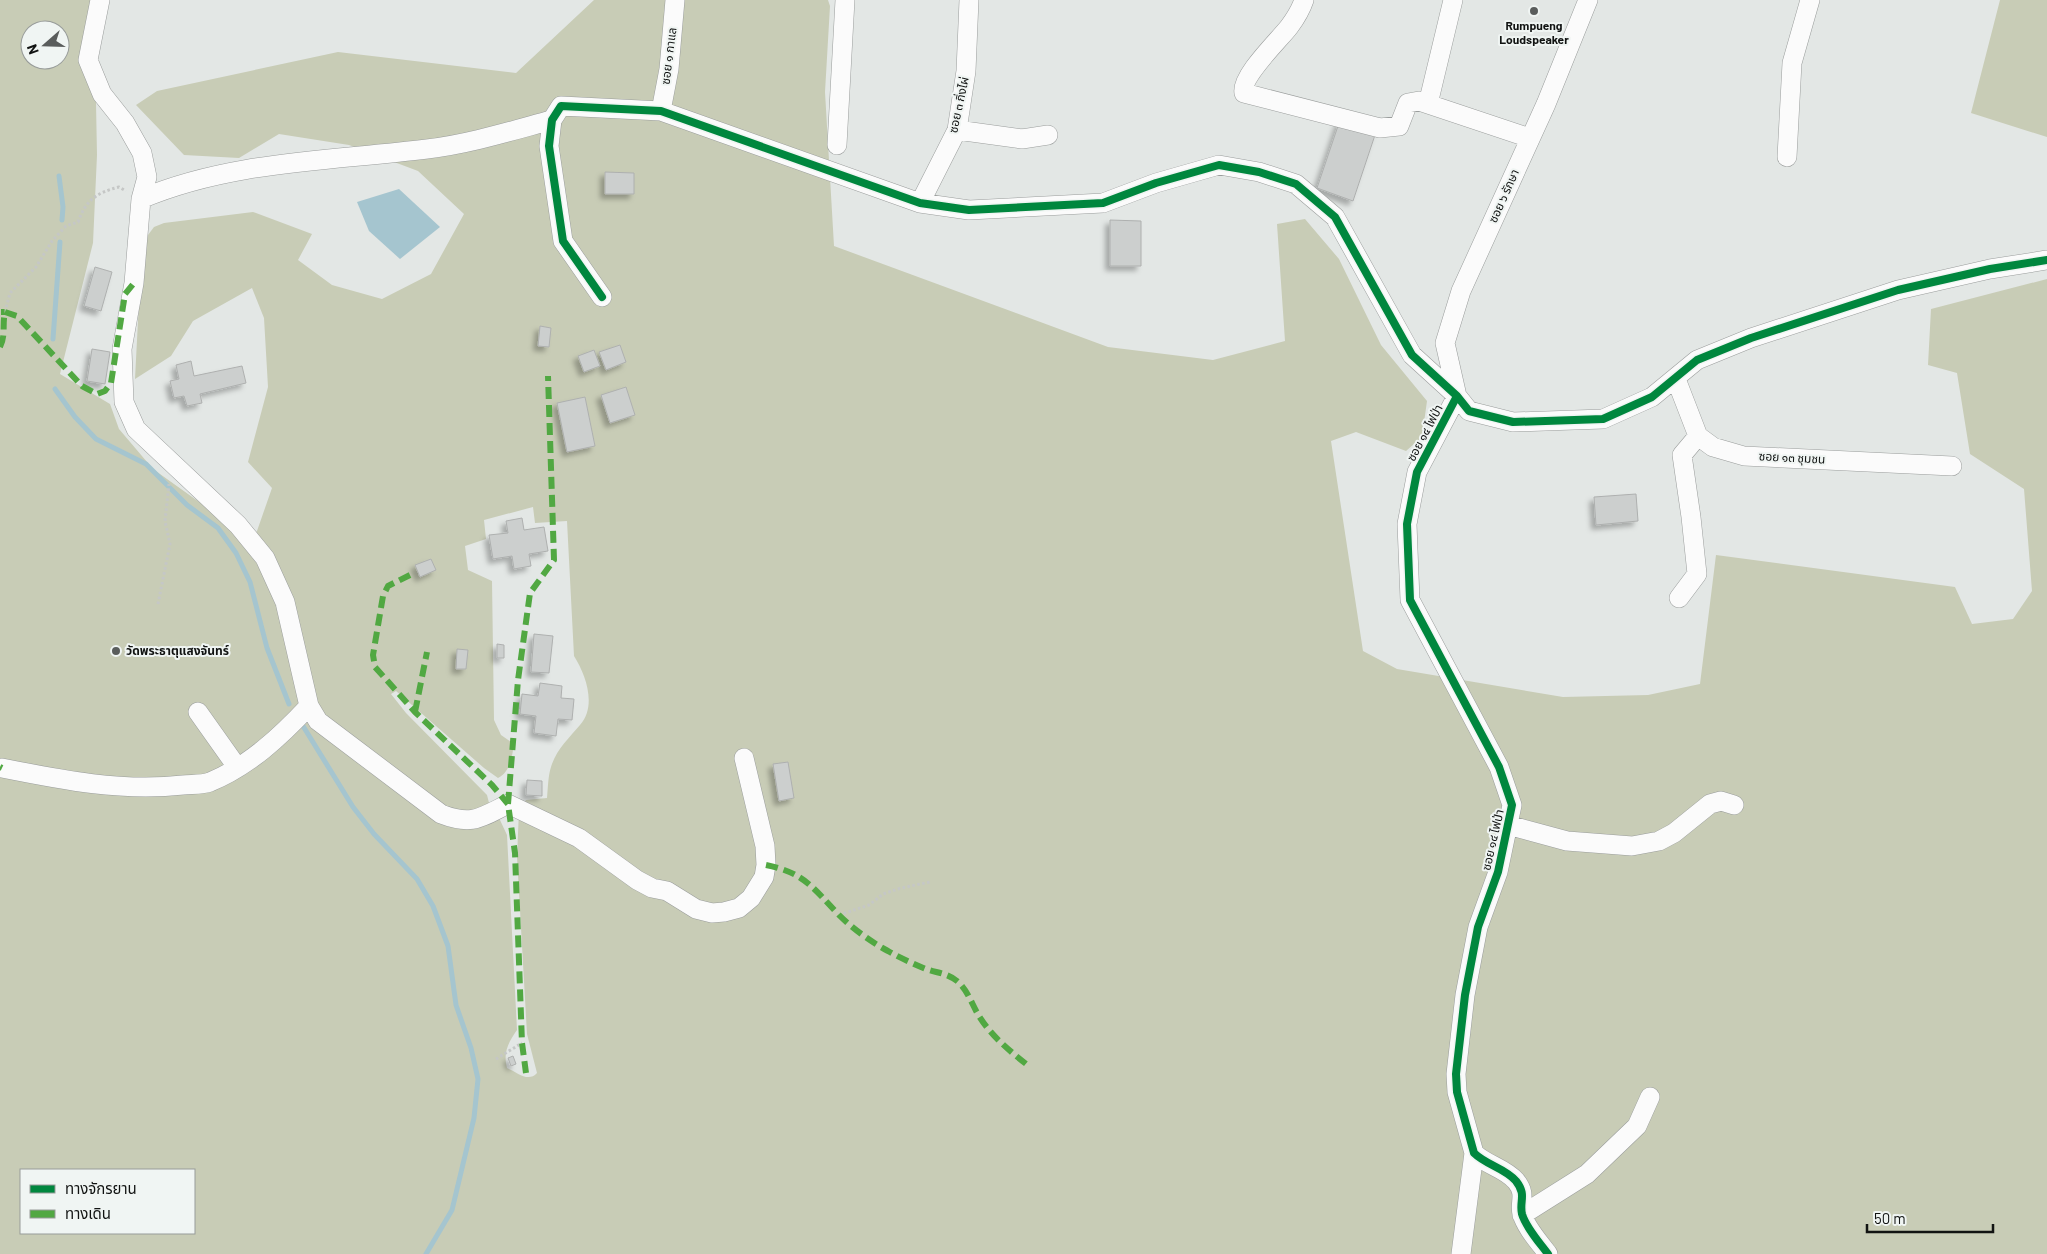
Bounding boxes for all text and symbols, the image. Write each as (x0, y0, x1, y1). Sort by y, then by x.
marker: Rumpueng Loudspeaker (1528, 5, 1540, 17)
place label: Rumpueng Loudspeaker (1499, 18, 1569, 46)
north arrow (20, 20, 70, 70)
street label: ซอย ๑ กาแล (658, 26, 678, 85)
text: N (23, 42, 42, 57)
street label: ซอย ๓ กิ่งไผ่ (945, 75, 971, 134)
street label: ซอย ๖ รักษา (1485, 167, 1521, 225)
street label: ซอย ๑๔ ไฟป่า (1403, 402, 1445, 463)
street label: ซอย ๑๓ ชุมชน (1758, 448, 1826, 467)
place label: วัดพระธาตุแสงจันทร์ (126, 643, 229, 658)
marker: วัดพระธาตุแสงจันทร์ (110, 645, 122, 657)
street label: ซอย ๑๔ ไฟป่า (1478, 808, 1506, 872)
legend (20, 1169, 195, 1234)
text: ทางจักรยาน (65, 1179, 137, 1197)
scale bar (1867, 1202, 1993, 1234)
text: ทางเดิน (65, 1204, 111, 1222)
text: 50 m (1874, 1209, 1906, 1227)

